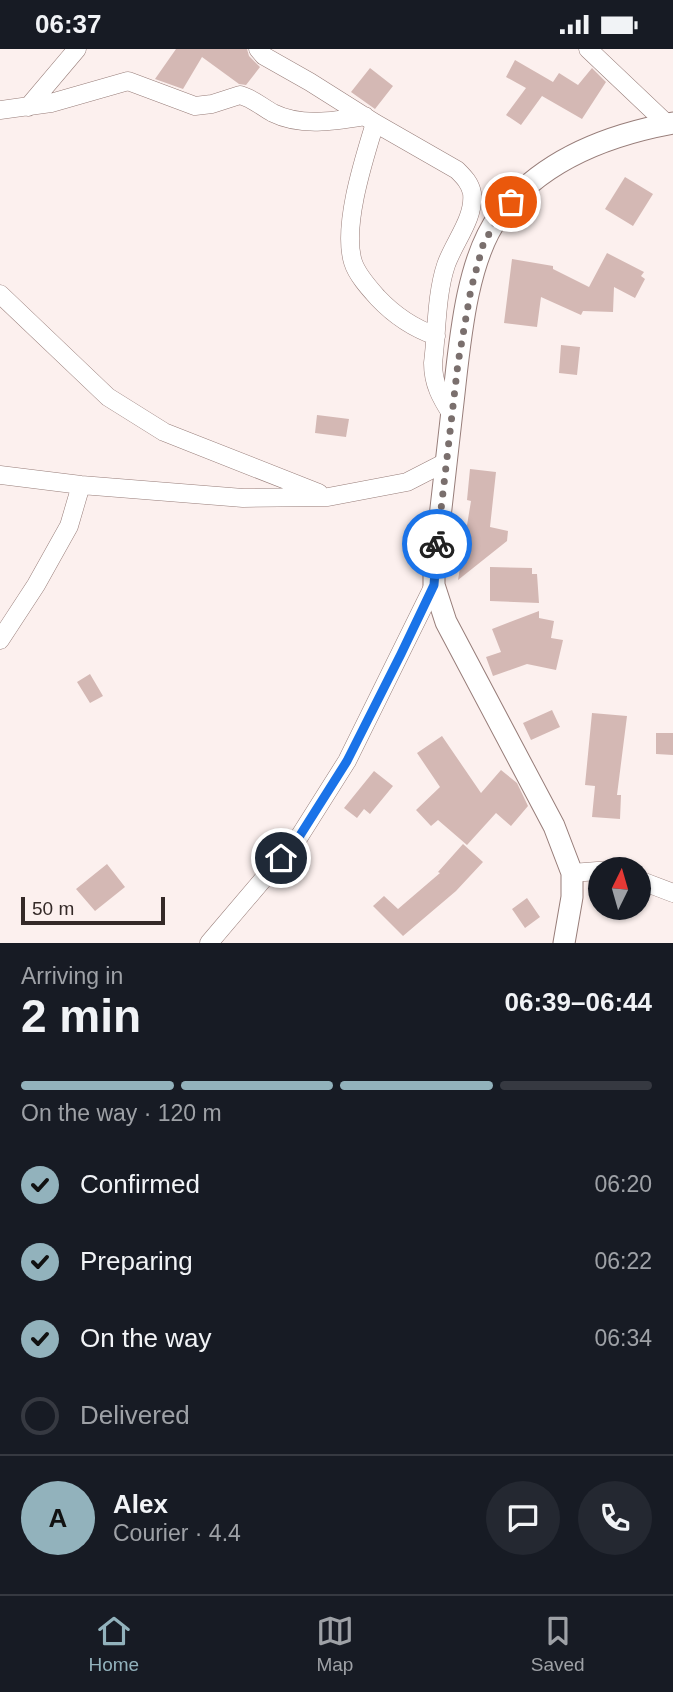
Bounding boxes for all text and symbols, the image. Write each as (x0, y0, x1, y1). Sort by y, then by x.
text: 06:37 (35, 9, 102, 39)
pin (481, 172, 541, 232)
icon: bag (492, 183, 530, 221)
courier (402, 509, 472, 579)
icon: bike (418, 525, 456, 563)
pin (251, 828, 311, 888)
icon: home (262, 839, 300, 877)
north arrow (588, 857, 651, 921)
map controls (588, 857, 651, 920)
scale bar (21, 894, 164, 926)
text: 50 m (32, 898, 74, 919)
text: Arriving in (21, 963, 123, 989)
text: 06:39–06:44 (505, 987, 652, 1017)
text: 2 min (21, 990, 141, 1042)
text: On the way · 120 m (21, 1100, 222, 1126)
icon: check (21, 1166, 59, 1204)
text: Confirmed (80, 1169, 200, 1199)
text: 06:20 (594, 1171, 652, 1197)
icon: check (21, 1243, 59, 1281)
text: Preparing (80, 1246, 193, 1276)
text: 06:22 (594, 1248, 652, 1274)
icon: check (21, 1320, 59, 1358)
text: On the way (80, 1323, 212, 1353)
text: 06:34 (594, 1325, 652, 1351)
text: Delivered (80, 1400, 190, 1430)
button: chat (486, 1481, 560, 1555)
button: phone (578, 1481, 652, 1555)
text: Alex (113, 1489, 168, 1519)
text: A (49, 1503, 67, 1533)
text: Courier · 4.4 (113, 1520, 241, 1546)
tab: Home (88, 1612, 139, 1676)
tab: Map (316, 1612, 354, 1676)
tab: Saved (531, 1612, 585, 1676)

